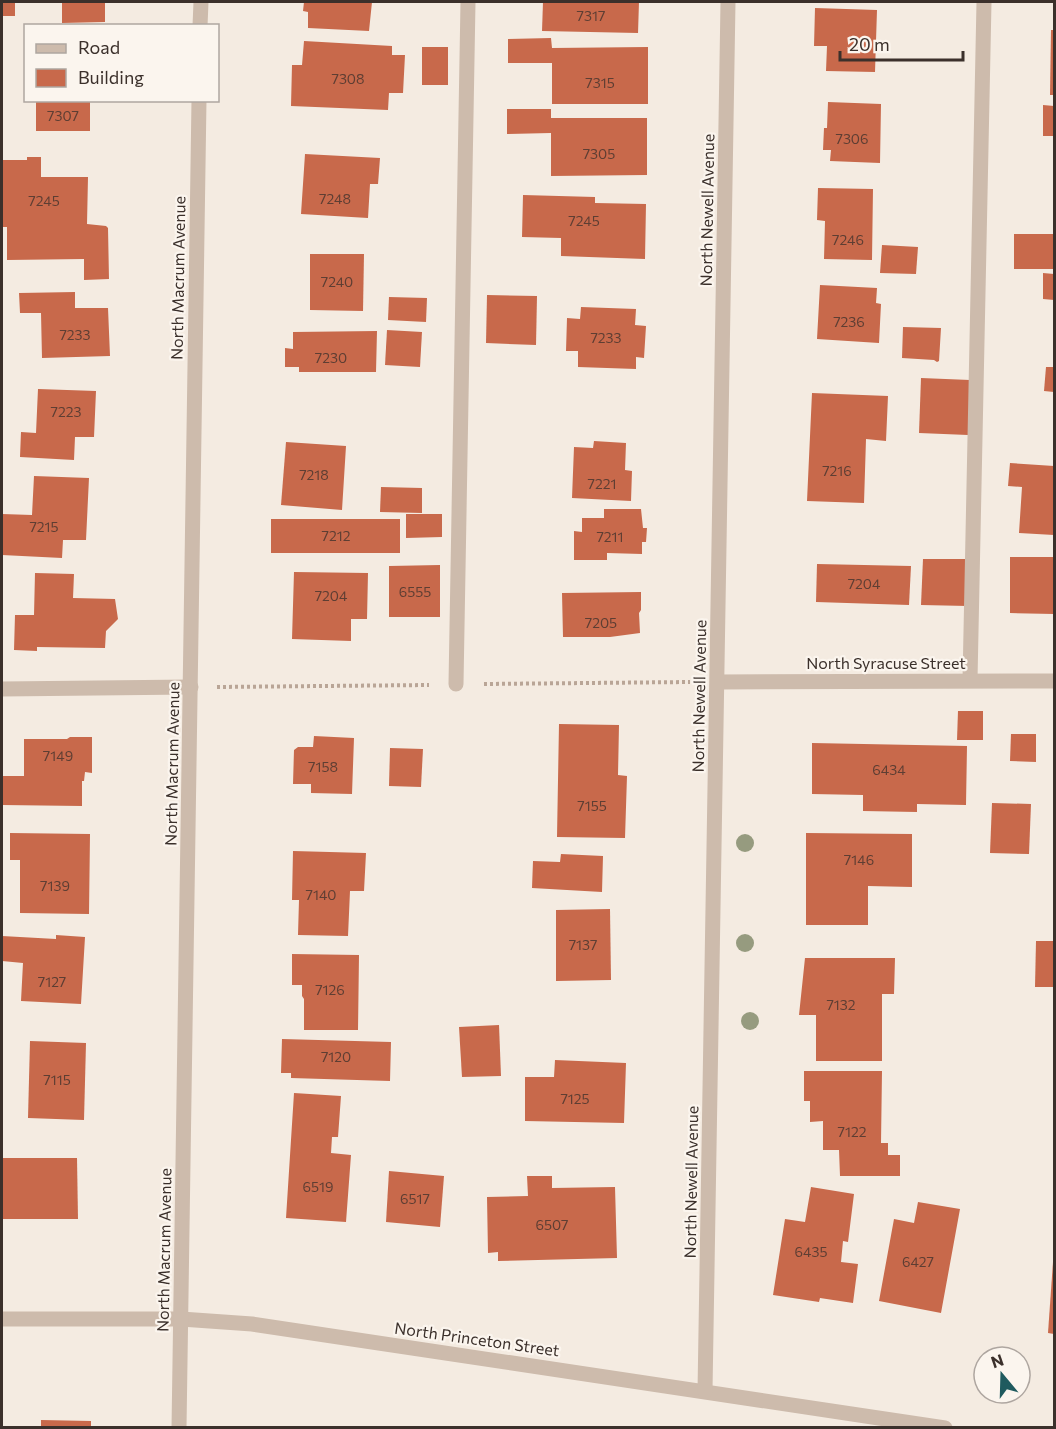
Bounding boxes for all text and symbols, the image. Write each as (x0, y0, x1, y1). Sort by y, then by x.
house number: 7317 (577, 7, 605, 24)
legend (24, 24, 219, 102)
scale bar (840, 24, 963, 62)
text: 20 m (849, 33, 890, 55)
text: Road (78, 36, 120, 58)
text: Building (78, 66, 144, 88)
house number: 7308 (331, 70, 365, 87)
house number: 7315 (585, 74, 615, 91)
house number: 7307 (47, 107, 79, 124)
house number: 7306 (835, 130, 869, 147)
street label: North Newell Avenue (696, 134, 717, 286)
house number: 7305 (583, 145, 615, 162)
house number: 7248 (319, 190, 351, 207)
house number: 7245 (28, 192, 60, 209)
street label: North Macrum Avenue (167, 196, 188, 360)
house number: 7245 (568, 212, 600, 229)
house number: 7246 (832, 231, 864, 248)
house number: 7240 (321, 273, 353, 290)
house number: 7236 (833, 313, 865, 330)
house number: 7233 (59, 326, 91, 343)
house number: 7233 (590, 329, 622, 346)
house number: 7230 (315, 349, 347, 366)
house number: 7223 (51, 403, 81, 420)
house number: 7216 (822, 462, 852, 479)
house number: 7218 (299, 466, 329, 483)
house number: 7221 (588, 475, 616, 492)
house number: 7215 (29, 518, 59, 535)
house number: 7212 (322, 527, 351, 544)
house number: 7211 (596, 528, 624, 545)
house number: 7204 (848, 575, 881, 592)
house number: 6555 (399, 583, 431, 600)
house number: 7204 (315, 587, 348, 604)
house number: 7205 (585, 614, 617, 631)
street label: North Newell Avenue (688, 620, 709, 772)
street label: North Syracuse Street (806, 653, 966, 672)
street label: North Macrum Avenue (161, 682, 182, 846)
house number: 7149 (43, 747, 73, 764)
house number: 7158 (308, 758, 338, 775)
house number: 6434 (872, 761, 906, 778)
house number: 7155 (577, 797, 607, 814)
house number: 7146 (844, 851, 874, 868)
house number: 7139 (40, 877, 70, 894)
house number: 7140 (306, 886, 336, 903)
house number: 7137 (569, 936, 597, 953)
house number: 7127 (38, 973, 66, 990)
house number: 7126 (315, 981, 345, 998)
house number: 7132 (826, 996, 856, 1013)
house number: 7120 (321, 1048, 351, 1065)
house number: 7115 (43, 1071, 71, 1088)
house number: 7125 (560, 1090, 590, 1107)
street label: North Newell Avenue (680, 1106, 701, 1258)
house number: 7122 (838, 1123, 867, 1140)
street label: North Macrum Avenue (153, 1168, 174, 1332)
house number: 6519 (302, 1178, 334, 1195)
house number: 6517 (400, 1190, 430, 1207)
house number: 6507 (535, 1216, 569, 1233)
house number: 6435 (795, 1243, 827, 1260)
house number: 6427 (902, 1253, 934, 1270)
street label: North Princeton Street (393, 1318, 561, 1360)
north arrow (972, 1345, 1032, 1405)
text: N (988, 1349, 1006, 1371)

